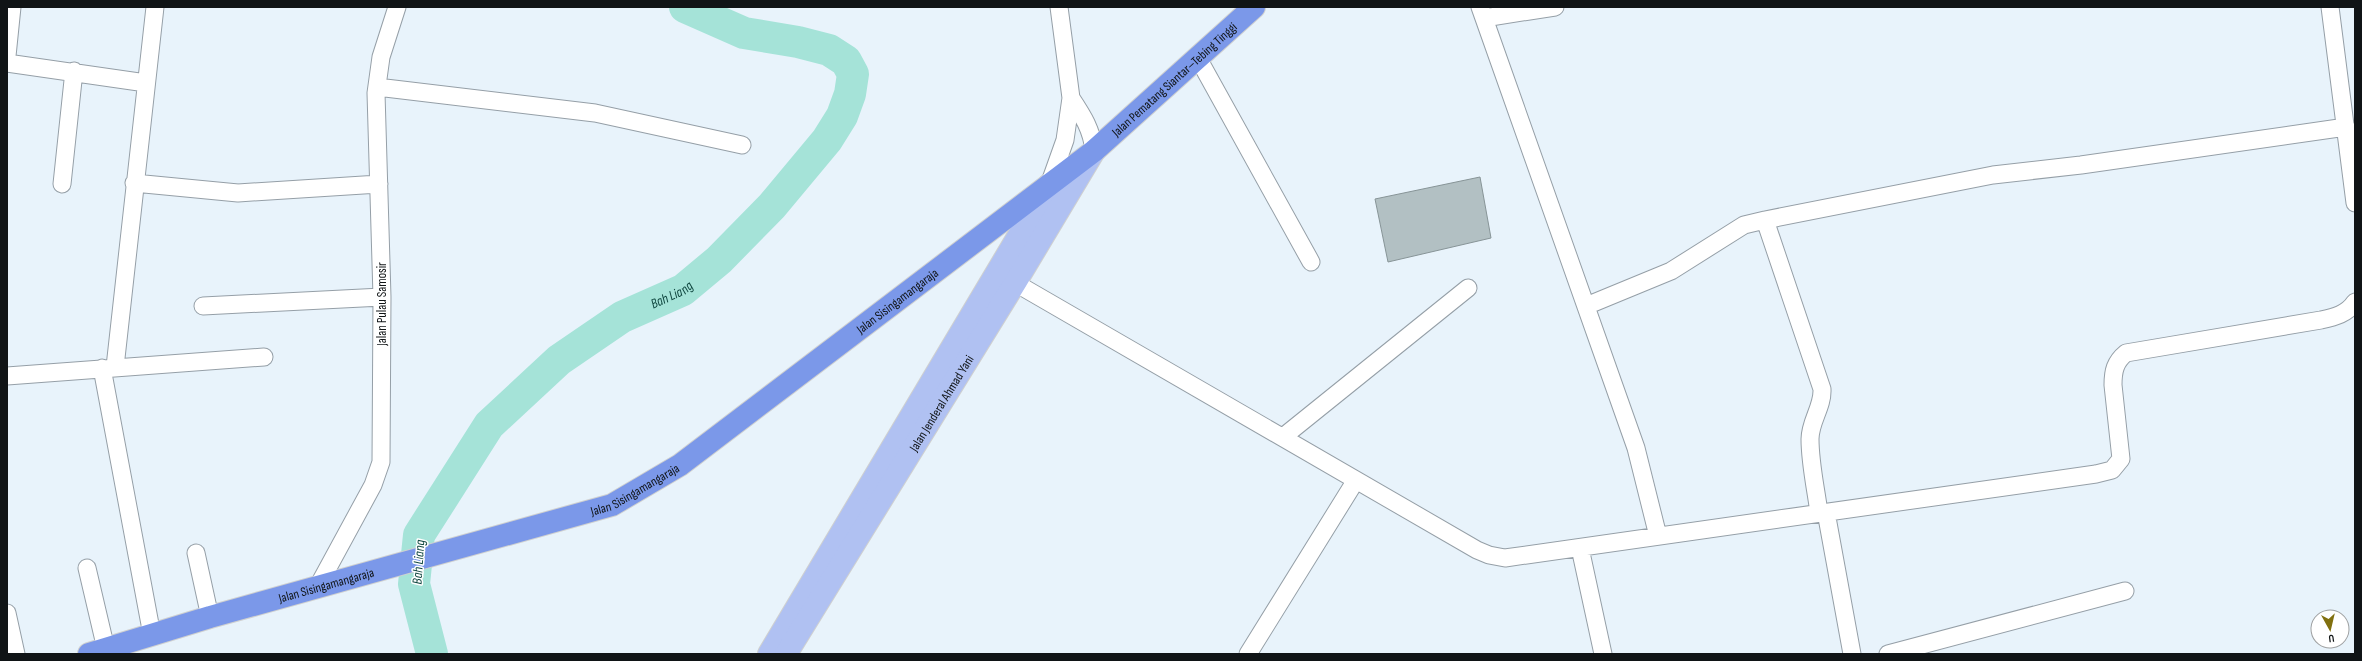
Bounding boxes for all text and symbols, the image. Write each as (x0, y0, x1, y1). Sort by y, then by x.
street label: Jalan Pematang Siantar–Tebing Tinggi (1108, 19, 1241, 141)
street label: Jalan Pulau Samosir (374, 262, 390, 347)
street label: Jalan Sisingamangaraja (853, 265, 942, 338)
water label: Bah Liang (648, 277, 697, 312)
street label: Jalan Jenderal Ahmad Yani (906, 352, 978, 455)
street label: Jalan Sisingamangaraja (588, 460, 682, 520)
water label: Bah Liang (408, 539, 429, 585)
street label: Jalan Sisingamangaraja (276, 565, 376, 607)
north arrow (2310, 609, 2350, 649)
text: U (2327, 632, 2335, 645)

